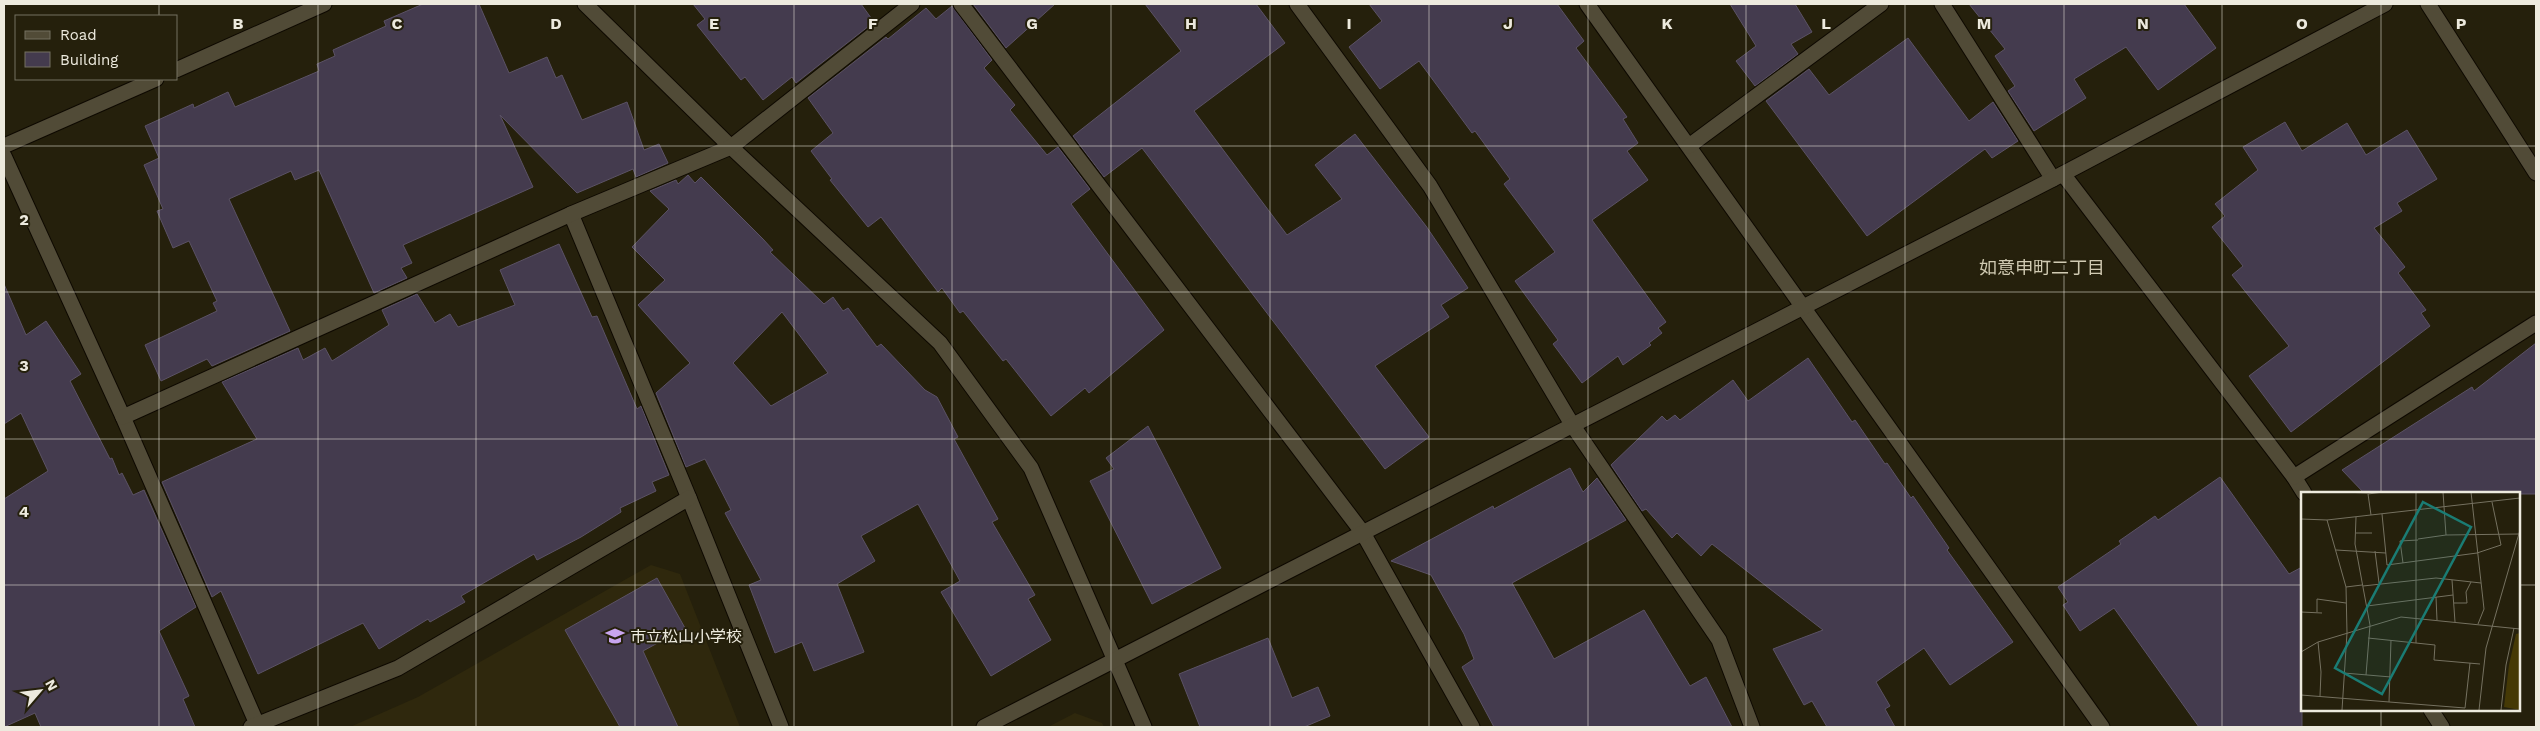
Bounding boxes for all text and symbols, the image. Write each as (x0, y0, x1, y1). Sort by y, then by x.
text: B (233, 14, 244, 33)
text: C (392, 14, 403, 33)
text: D (550, 14, 562, 33)
text: E (709, 14, 719, 33)
text: F (868, 14, 878, 33)
text: G (1026, 14, 1038, 33)
text: H (1185, 14, 1197, 33)
text: I (1346, 14, 1352, 33)
text: J (1503, 14, 1513, 33)
text: K (1661, 14, 1673, 33)
text: L (1821, 14, 1831, 33)
text: M (1977, 14, 1991, 33)
text: N (2137, 14, 2149, 33)
text: O (2296, 14, 2308, 33)
text: P (2456, 14, 2467, 33)
legend (15, 15, 178, 80)
text: Road (60, 26, 97, 44)
text: Building (60, 51, 118, 69)
text: 2 (19, 210, 29, 229)
district label: 如意申町二丁目 (1979, 257, 2105, 278)
text: 3 (19, 356, 29, 375)
inset map (2301, 492, 2520, 711)
text: 4 (19, 502, 29, 521)
school or university icon: 市立松山小学校 (604, 625, 626, 647)
place label: 市立松山小学校 (630, 627, 742, 646)
north arrow (15, 666, 65, 716)
text: N (42, 677, 61, 693)

